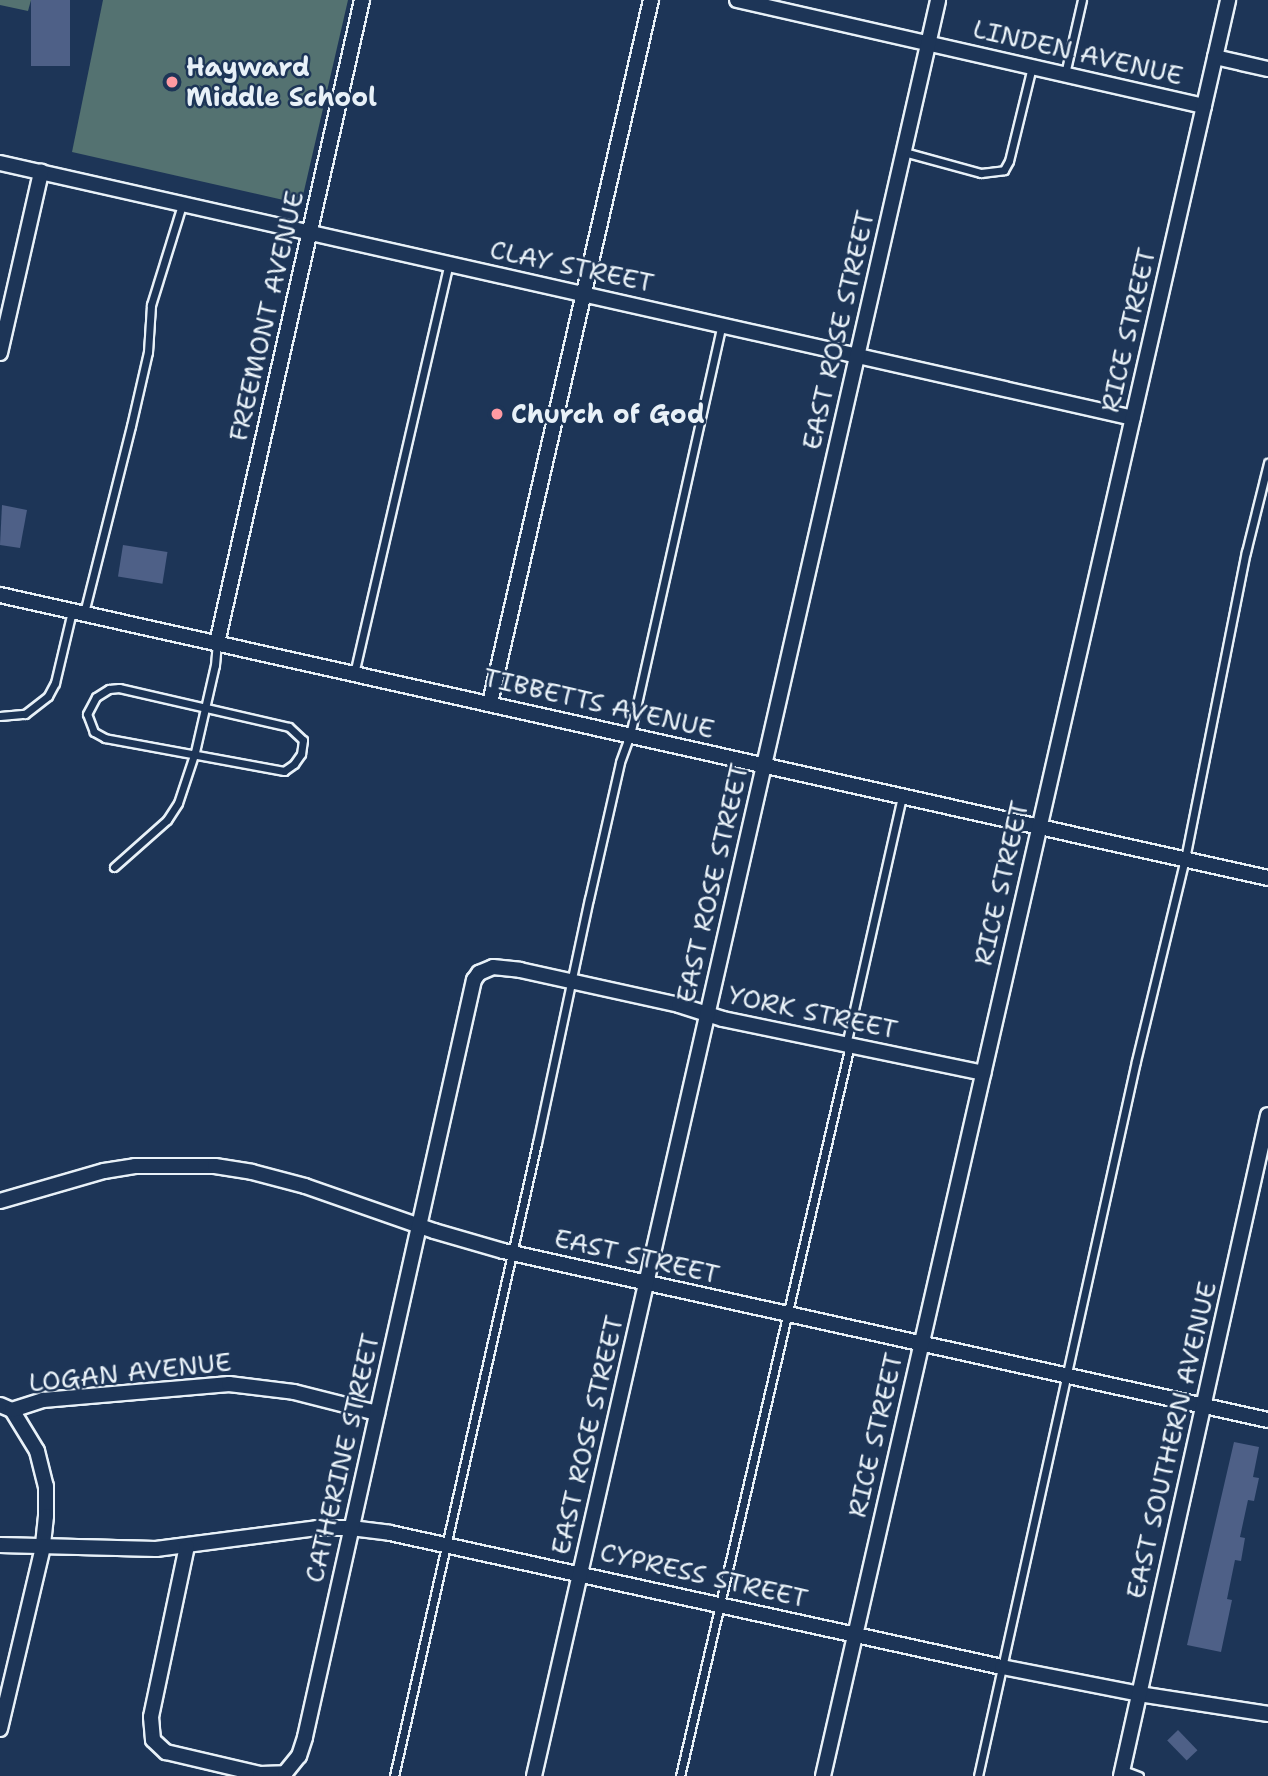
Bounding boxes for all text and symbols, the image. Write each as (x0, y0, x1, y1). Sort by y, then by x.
street label: LINDEN AVENUE (970, 13, 1186, 91)
place label: Hayward Middle School (186, 51, 377, 112)
marker: Hayward Middle School (164, 74, 180, 90)
street label: FREEMONT AVENUE (222, 188, 310, 444)
street label: EAST ROSE STREET (795, 207, 881, 453)
street label: CLAY STREET (487, 233, 657, 299)
street label: RICE STREET (1094, 245, 1162, 415)
place label: Church of God (511, 398, 705, 430)
marker: Church of God (489, 406, 505, 422)
street label: TIBBETTS AVENUE (481, 661, 717, 745)
street label: EAST ROSE STREET (669, 760, 755, 1006)
street label: RICE STREET (967, 798, 1035, 968)
street label: YORK STREET (725, 979, 901, 1045)
street label: EAST STREET (551, 1222, 723, 1290)
street label: EAST SOUTHERN AVENUE (1119, 1278, 1223, 1602)
street label: EAST ROSE STREET (544, 1312, 630, 1558)
street label: CATHERINE STREET (298, 1330, 386, 1586)
street label: LOGAN AVENUE (27, 1346, 233, 1398)
street label: RICE STREET (841, 1350, 909, 1520)
street label: CYPRESS STREET (597, 1536, 811, 1614)

